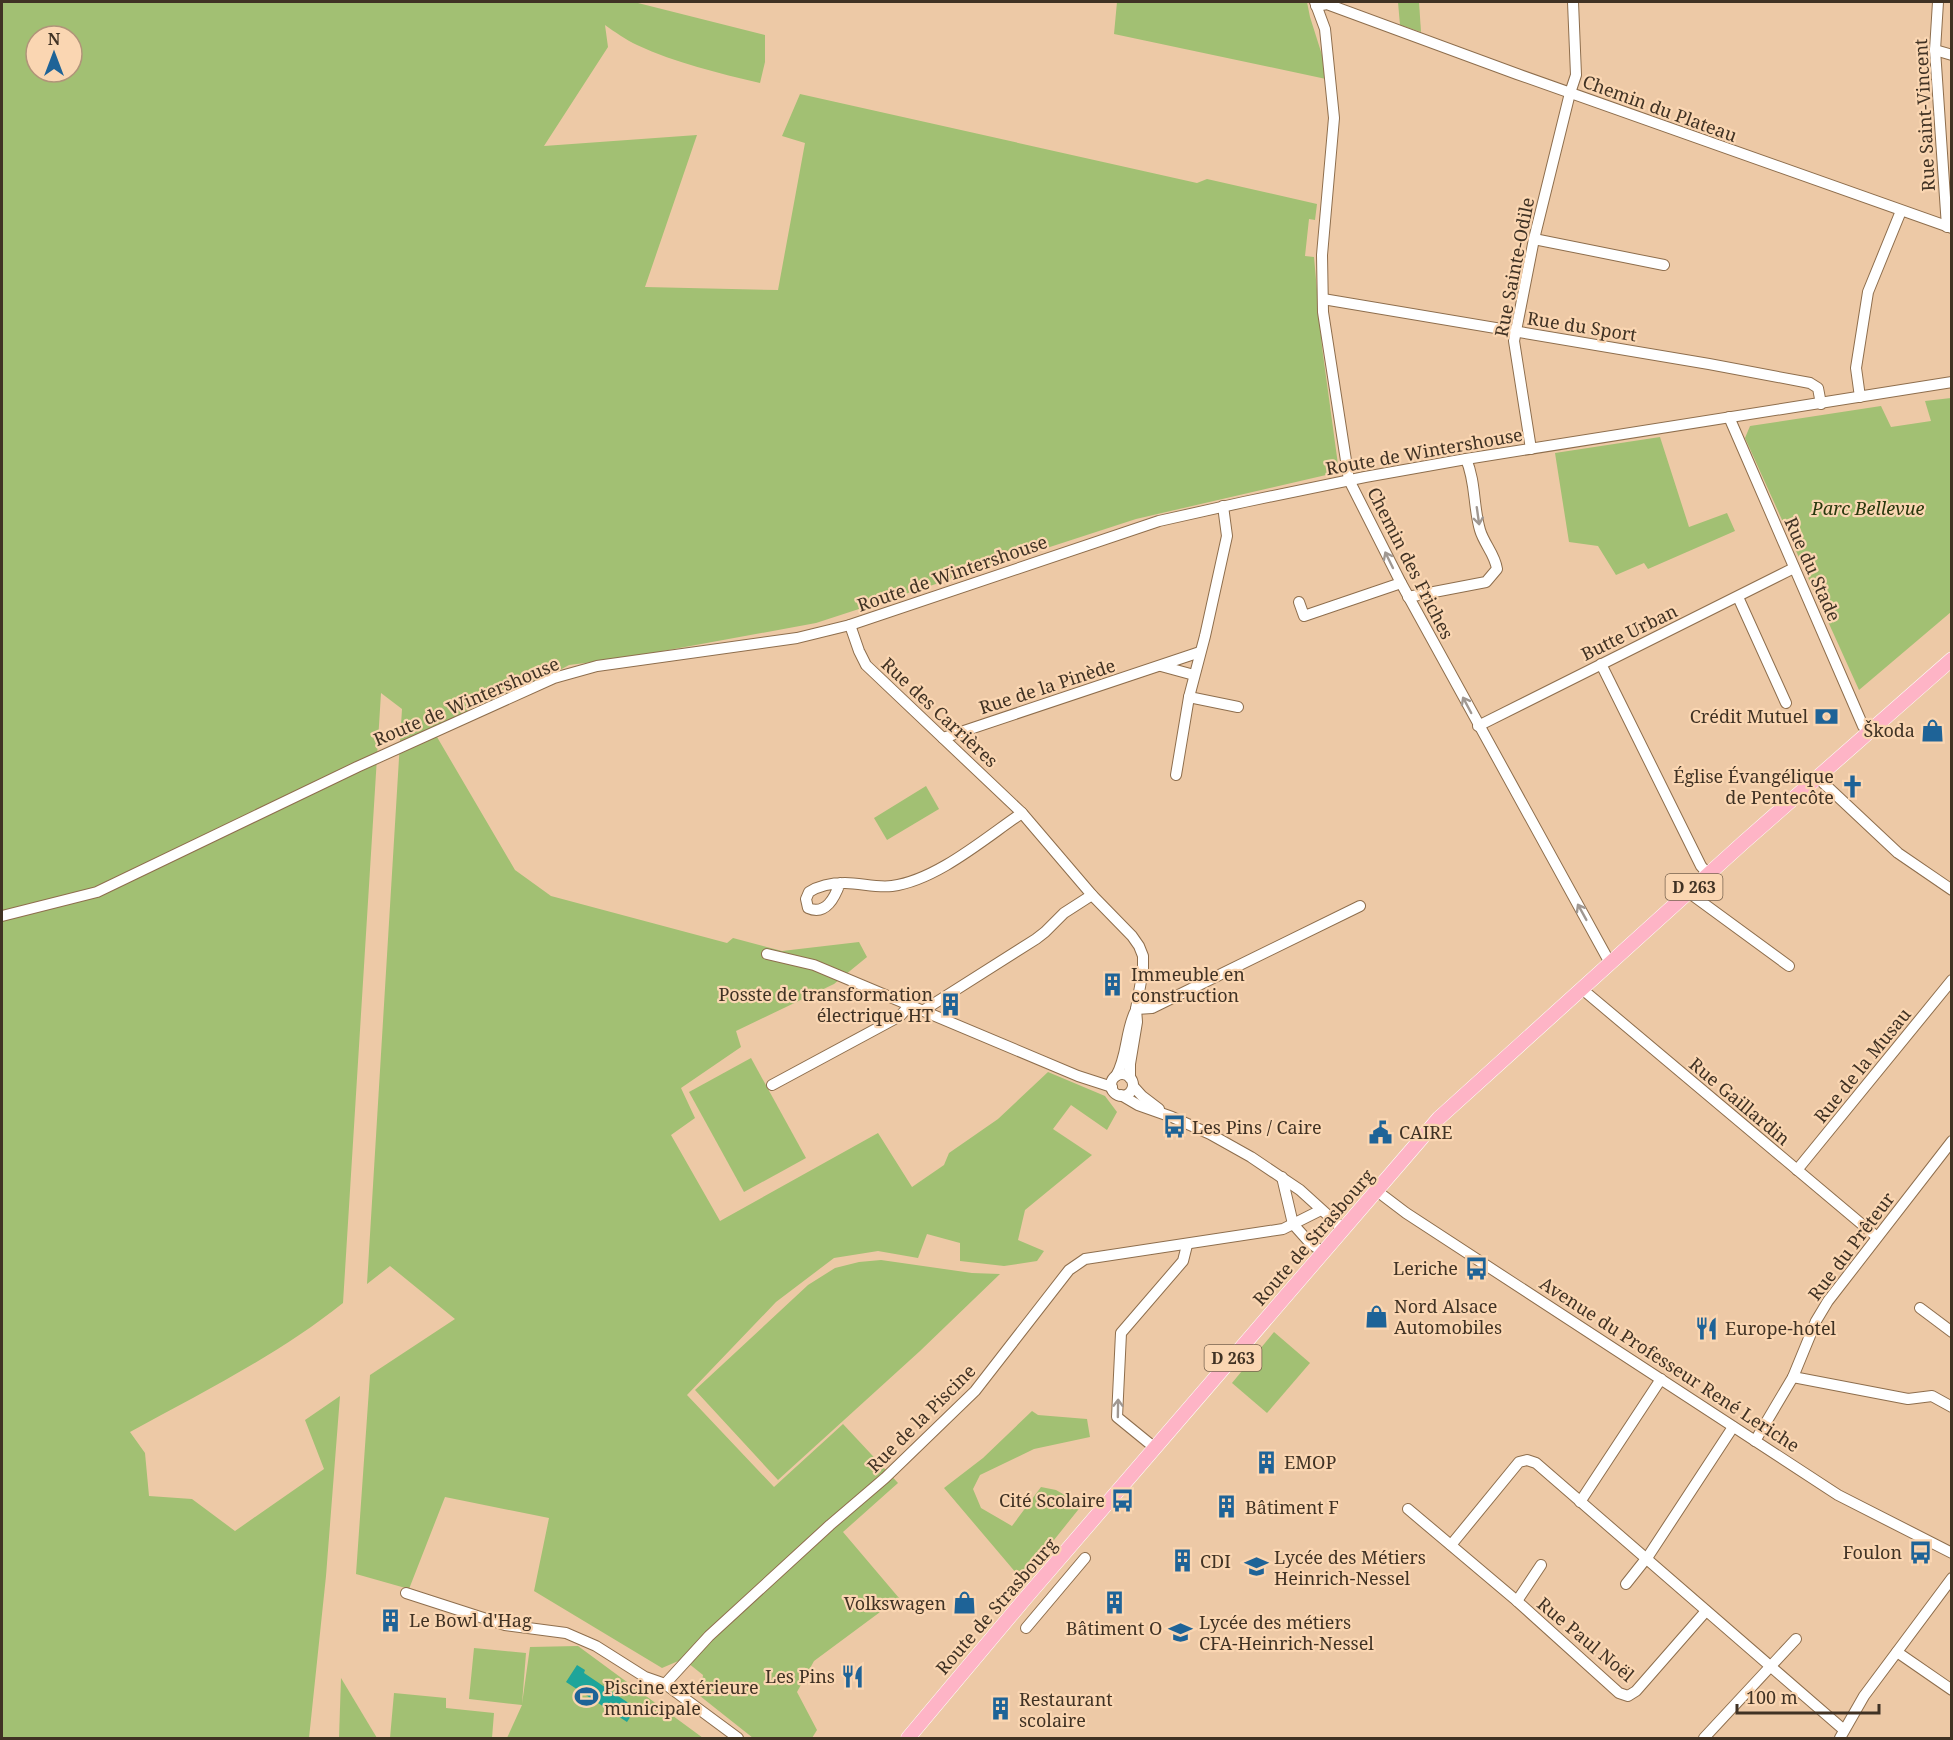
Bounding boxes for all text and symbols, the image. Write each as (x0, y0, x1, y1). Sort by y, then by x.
north arrow (24, 24, 84, 84)
text: N (48, 28, 61, 50)
street label: Rue Saint-Vincent (1908, 38, 1940, 192)
street label: Chemin du Plateau (1580, 69, 1741, 147)
street label: Rue Sainte-Odile (1489, 195, 1539, 339)
street label: Rue du Sport (1525, 305, 1639, 347)
street label: Route de Wintershouse (1324, 422, 1524, 480)
street label: Chemin des Friches (1362, 483, 1460, 643)
park label: Parc Bellevue (1811, 496, 1925, 520)
one-way arrow (1473, 506, 1484, 525)
street label: Rue du Stade (1779, 513, 1847, 625)
street label: Route de Wintershouse (854, 529, 1050, 617)
one-way arrow (1383, 552, 1395, 570)
street label: Butte Urban (1577, 598, 1682, 666)
street label: Route de Wintershouse (370, 651, 562, 751)
street label: Rue des Carrières (877, 652, 1003, 772)
street label: Rue de la Pinède (976, 653, 1118, 719)
one-way arrow (1461, 697, 1473, 714)
bank icon: Crédit Mutuel (1813, 703, 1839, 729)
place label: Crédit Mutuel (1690, 704, 1808, 728)
shop icon: Škoda (1920, 717, 1946, 743)
place label: Škoda (1863, 718, 1915, 742)
place label: Église Évangélique de Pentecôte (1673, 764, 1834, 809)
church icon: Église Évangélique de Pentecôte (1839, 773, 1865, 799)
road number: D 263 (1666, 874, 1722, 900)
one-way arrow (1576, 904, 1588, 921)
place label: Immeuble en construction (1131, 962, 1245, 1007)
building icon: Immeuble en construction (1100, 971, 1126, 997)
place label: Posste de transformation électrique HT (718, 982, 933, 1027)
building icon: Posste de transformation électrique HT (938, 991, 964, 1017)
street label: Rue de la Musau (1808, 1002, 1916, 1127)
street label: Rue Gaillardin (1685, 1052, 1796, 1150)
bus stop icon: Les Pins / Caire (1161, 1114, 1187, 1140)
place label: Les Pins / Caire (1192, 1115, 1322, 1139)
public building icon: CAIRE (1368, 1119, 1394, 1145)
place label: CAIRE (1399, 1120, 1452, 1144)
street label: Route de Strasbourg (1247, 1164, 1379, 1310)
street label: Rue du Prêteur (1802, 1187, 1900, 1305)
bus stop icon: Leriche (1463, 1255, 1489, 1281)
place label: Leriche (1393, 1256, 1458, 1280)
street label: Avenue du Professeur René Leriche (1536, 1271, 1804, 1457)
place label: Nord Alsace Automobiles (1394, 1294, 1502, 1339)
shop icon: Nord Alsace Automobiles (1363, 1303, 1389, 1329)
restaurant icon: Europe-hotel (1694, 1315, 1720, 1341)
place label: Europe-hotel (1725, 1316, 1837, 1340)
road number: D 263 (1204, 1345, 1262, 1371)
street label: Rue de la Piscine (862, 1359, 980, 1477)
one-way arrow (1112, 1398, 1124, 1418)
building icon: EMOP (1253, 1449, 1279, 1475)
place label: EMOP (1284, 1450, 1336, 1474)
bus stop icon: Cité Scolaire (1110, 1487, 1136, 1513)
place label: Cité Scolaire (999, 1488, 1105, 1512)
building icon: Bâtiment F (1214, 1494, 1240, 1520)
place label: Bâtiment F (1245, 1495, 1339, 1519)
street label: Route de Strasbourg (930, 1533, 1062, 1679)
bus stop icon: Foulon (1907, 1539, 1933, 1565)
place label: Foulon (1843, 1540, 1902, 1564)
place label: Lycée des Métiers Heinrich-Nessel (1274, 1545, 1426, 1590)
building icon: CDI (1169, 1548, 1195, 1574)
place label: CDI (1200, 1549, 1231, 1573)
school or university icon: Lycée des Métiers Heinrich-Nessel (1243, 1554, 1269, 1580)
building icon: Bâtiment O (1101, 1589, 1127, 1615)
shop icon: Volkswagen (951, 1590, 977, 1616)
place label: Volkswagen (844, 1591, 946, 1615)
street label: Rue Paul Noël (1532, 1591, 1640, 1687)
building icon: Le Bowl d'Hag (378, 1607, 404, 1633)
place label: Le Bowl d'Hag (409, 1608, 532, 1632)
place label: Lycée des métiers CFA-Heinrich-Nessel (1199, 1610, 1374, 1655)
place label: Bâtiment O (1066, 1616, 1162, 1640)
school or university icon: Lycée des métiers CFA-Heinrich-Nessel (1168, 1619, 1194, 1645)
restaurant icon: Les Pins (840, 1663, 866, 1689)
place label: Les Pins (765, 1664, 835, 1688)
place label: Piscine extérieure municipale (604, 1675, 759, 1720)
scale bar (1737, 1677, 1880, 1715)
sports icon: Piscine extérieure municipale (573, 1684, 599, 1710)
text: 100 m (1746, 1685, 1798, 1709)
place label: Restaurant scolaire (1019, 1687, 1113, 1732)
building icon: Restaurant scolaire (988, 1696, 1014, 1722)

